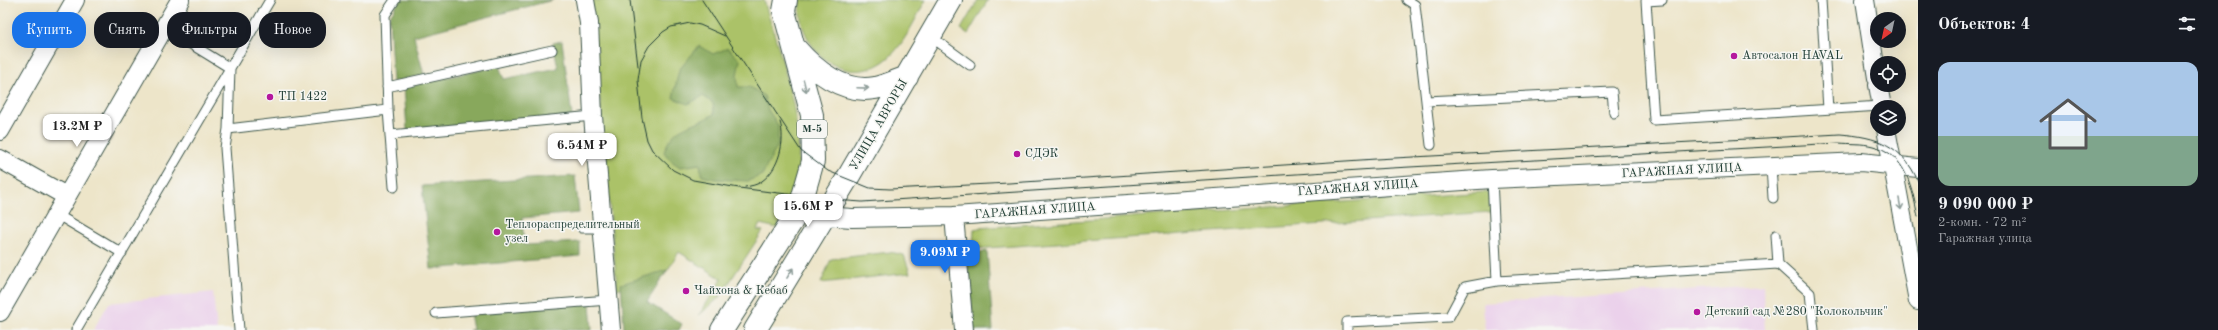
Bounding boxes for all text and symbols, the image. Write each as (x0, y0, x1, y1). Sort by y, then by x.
chip: Купить (12, 12, 86, 48)
chip: Снять (94, 12, 159, 48)
chip: Фильтры (167, 12, 251, 48)
chip: Новое (259, 12, 326, 48)
north arrow (1870, 12, 1906, 48)
map controls (1870, 12, 1906, 136)
icon: filters (2176, 13, 2198, 35)
text: Объектов: 4 (1938, 16, 2030, 33)
place label: Автосалон HAVAL (1742, 50, 1843, 62)
marker: Автосалон HAVAL (1729, 51, 1739, 61)
button: locate (1870, 56, 1906, 92)
street label: УЛИЦА АВРОРЫ (848, 77, 910, 173)
one-way arrow (802, 79, 809, 92)
one-way arrow (856, 84, 869, 92)
icon: home (2032, 88, 2104, 160)
place label: ТП 1422 (278, 91, 327, 103)
marker: ТП 1422 (265, 92, 275, 102)
button: layers (1870, 100, 1906, 136)
pin: 13.2M ₽ (40, 114, 114, 148)
text: 13.2M ₽ (52, 120, 102, 133)
road number: М-5 (797, 120, 827, 138)
pin: 6.54M ₽ (545, 133, 619, 167)
text: 6.54M ₽ (557, 139, 607, 152)
place label: СДЭК (1025, 148, 1059, 160)
marker: СДЭК (1012, 149, 1022, 159)
street label: ГАРАЖНАЯ УЛИЦА (1621, 162, 1743, 180)
street label: ГАРАЖНАЯ УЛИЦА (1297, 178, 1419, 198)
pin: 15.6M ₽ (771, 194, 845, 228)
text: 9 090 000 ₽ (1938, 196, 2033, 213)
one-way arrow (1896, 197, 1904, 210)
text: 15.6M ₽ (783, 200, 833, 213)
street label: ГАРАЖНАЯ УЛИЦА (974, 201, 1096, 221)
text: 2-комн. · 72 m² (1938, 216, 2026, 229)
place label: Теплораспределительный узел (505, 219, 640, 245)
marker: Теплораспределительный узел (492, 227, 502, 237)
text: Гаражная улица (1938, 232, 2032, 245)
pin: 9.09M ₽ (908, 240, 982, 274)
text: 9.09M ₽ (920, 246, 970, 259)
one-way arrow (786, 267, 794, 279)
place label: Чайхона & Кебаб (694, 285, 788, 297)
marker: Чайхона & Кебаб (681, 286, 691, 296)
place label: Детский сад №280 "Колокольчик" (1705, 306, 1888, 318)
marker: Детский сад №280 "Колокольчик" (1692, 307, 1702, 317)

